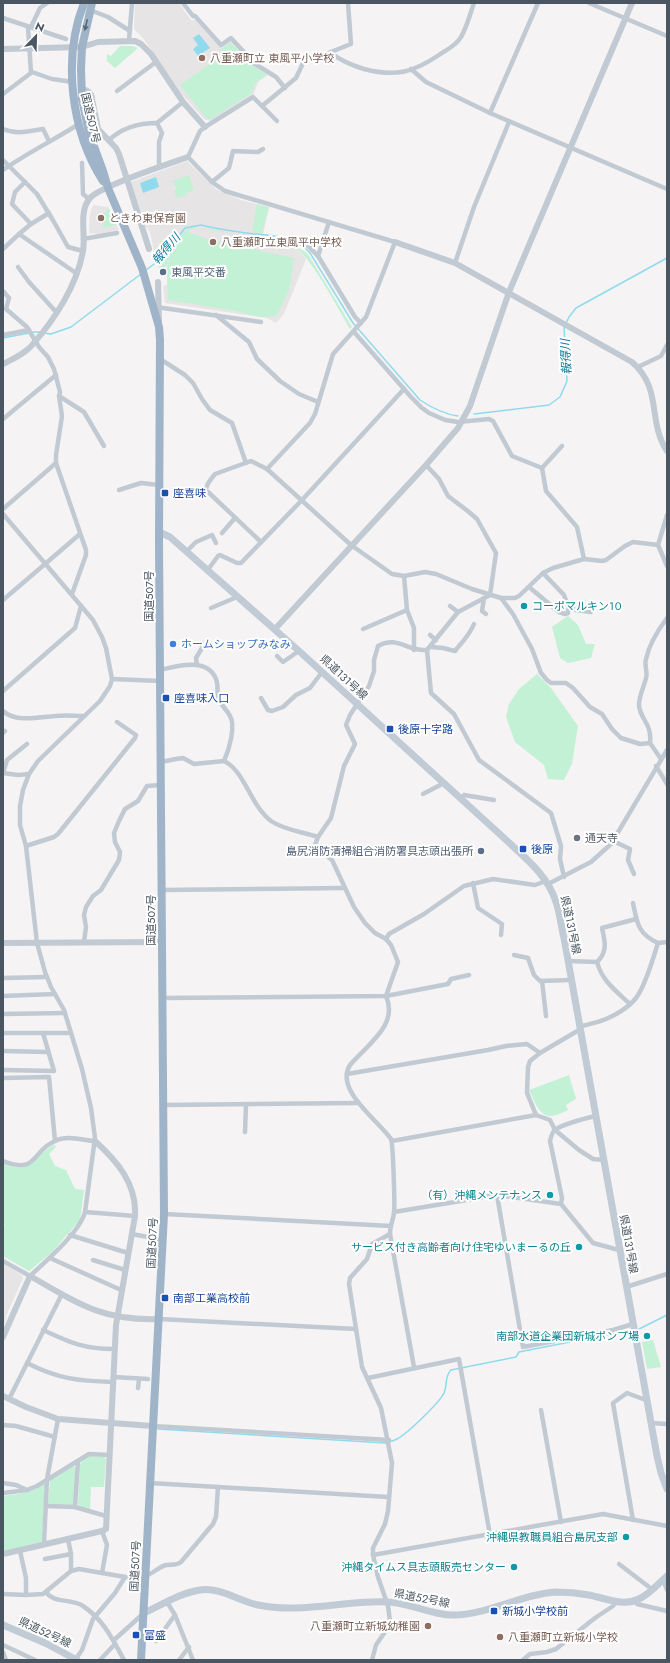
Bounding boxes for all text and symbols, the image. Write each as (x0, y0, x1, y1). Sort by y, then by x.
north arrow (16, 16, 56, 56)
text: N (33, 18, 47, 36)
one-way arrow (83, 19, 89, 31)
place label: 八重瀬町立 東風平小学校 (210, 50, 334, 66)
marker: 八重瀬町立 東風平小学校 (197, 53, 207, 63)
street label: 国道507号 (77, 91, 105, 145)
place label: ときわ東保育園 (109, 210, 186, 226)
marker: ときわ東保育園 (96, 213, 106, 223)
water label: 報得川 (147, 228, 186, 268)
place label: 八重瀬町立東風平中学校 (221, 234, 342, 250)
marker: 八重瀬町立東風平中学校 (208, 237, 218, 247)
place label: 東風平交番 (171, 264, 226, 280)
marker: 東風平交番 (158, 267, 168, 277)
water label: 報得川 (556, 337, 576, 375)
place label: 座喜味 (173, 485, 206, 501)
marker: 座喜味 (160, 488, 170, 498)
street label: 国道507号 (141, 570, 157, 622)
place label: コーポマルキン１０ (532, 598, 622, 614)
marker: コーポマルキン１０ (519, 601, 529, 611)
place label: ホームショップみなみ (181, 636, 291, 652)
marker: ホームショップみなみ (168, 639, 178, 649)
street label: 県道131号線 (317, 651, 371, 703)
place label: 座喜味入口 (174, 690, 229, 706)
marker: 座喜味入口 (161, 693, 171, 703)
place label: 後原十字路 (398, 721, 453, 737)
marker: 後原十字路 (385, 724, 395, 734)
place label: 通天寺 (585, 830, 618, 846)
marker: 通天寺 (572, 833, 582, 843)
place label: 後原 (531, 841, 553, 857)
place label: 島尻消防清掃組合消防署具志頭出張所 (286, 843, 474, 859)
marker: 後原 (518, 844, 528, 854)
marker: 島尻消防清掃組合消防署具志頭出張所 (476, 846, 486, 856)
street label: 国道507号 (143, 894, 159, 946)
street label: 県道131号線 (557, 894, 585, 956)
place label: （有）沖縄メンテナンス (421, 1187, 542, 1203)
marker: （有）沖縄メンテナンス (545, 1190, 555, 1200)
street label: 県道131号線 (616, 1213, 642, 1275)
street label: 国道507号 (143, 1217, 161, 1269)
place label: サービス付き高齢者向け住宅ゆいまーるの丘 (351, 1239, 571, 1255)
marker: サービス付き高齢者向け住宅ゆいまーるの丘 (574, 1242, 584, 1252)
place label: 南部工業高校前 (173, 1290, 250, 1306)
marker: 南部工業高校前 (160, 1293, 170, 1303)
place label: 南部水道企業団新城ポンプ場 (496, 1328, 639, 1344)
marker: 南部水道企業団新城ポンプ場 (642, 1331, 652, 1341)
place label: 沖縄県教職員組合島尻支部 (486, 1529, 618, 1545)
marker: 沖縄県教職員組合島尻支部 (621, 1532, 631, 1542)
street label: 国道507号 (126, 1540, 144, 1592)
place label: 沖縄タイムス具志頭販売センター (341, 1559, 506, 1575)
marker: 沖縄タイムス具志頭販売センター (509, 1562, 519, 1572)
street label: 県道52号線 (393, 1585, 451, 1611)
place label: 新城小学校前 (502, 1603, 568, 1619)
marker: 新城小学校前 (489, 1606, 499, 1616)
street label: 県道52号線 (16, 1613, 74, 1651)
place label: 八重瀬町立新城幼稚園 (310, 1618, 420, 1634)
marker: 八重瀬町立新城幼稚園 (423, 1621, 433, 1631)
place label: 富盛 (144, 1627, 166, 1643)
place label: 八重瀬町立新城小学校 (508, 1629, 618, 1645)
marker: 富盛 (131, 1630, 141, 1640)
marker: 八重瀬町立新城小学校 (495, 1632, 505, 1642)

